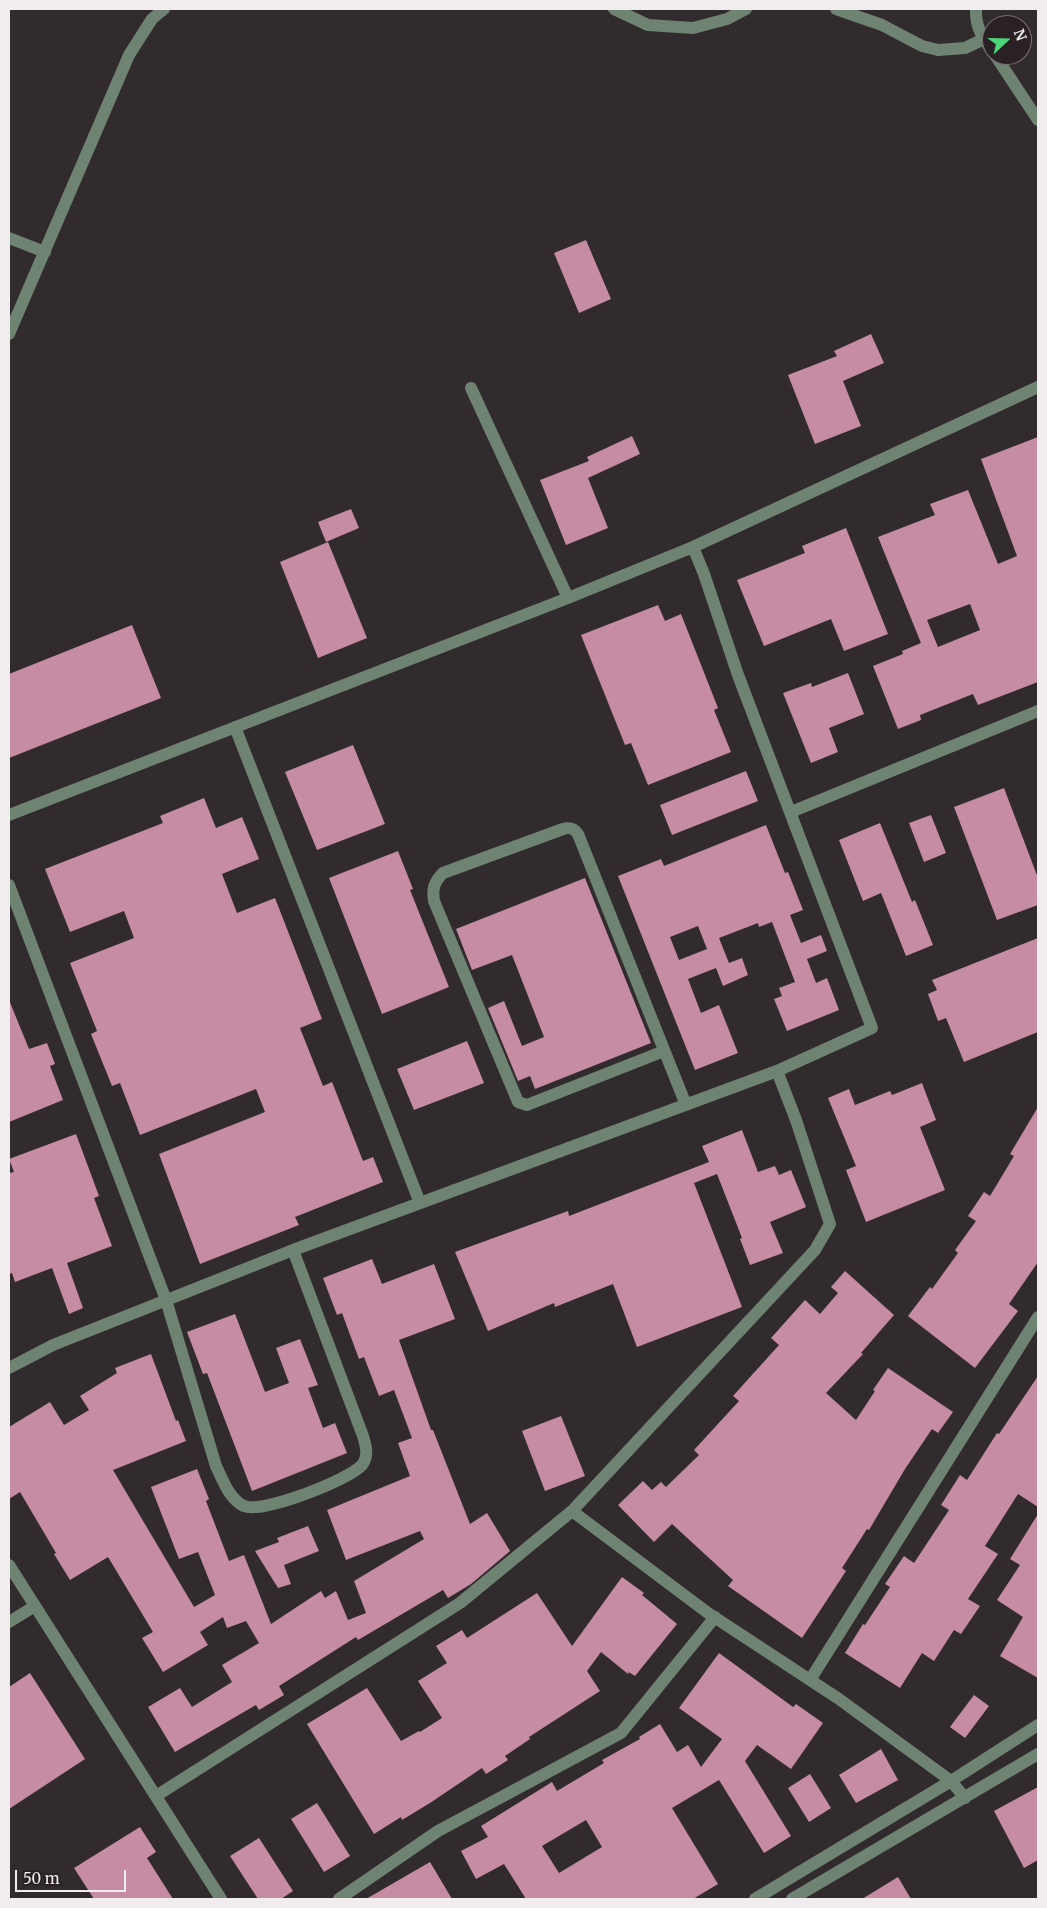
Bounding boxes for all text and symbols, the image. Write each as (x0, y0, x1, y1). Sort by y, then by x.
north arrow (982, 15, 1032, 65)
text: N (1010, 27, 1030, 43)
scale bar (18, 1860, 129, 1892)
text: 50 m (23, 1869, 60, 1888)

